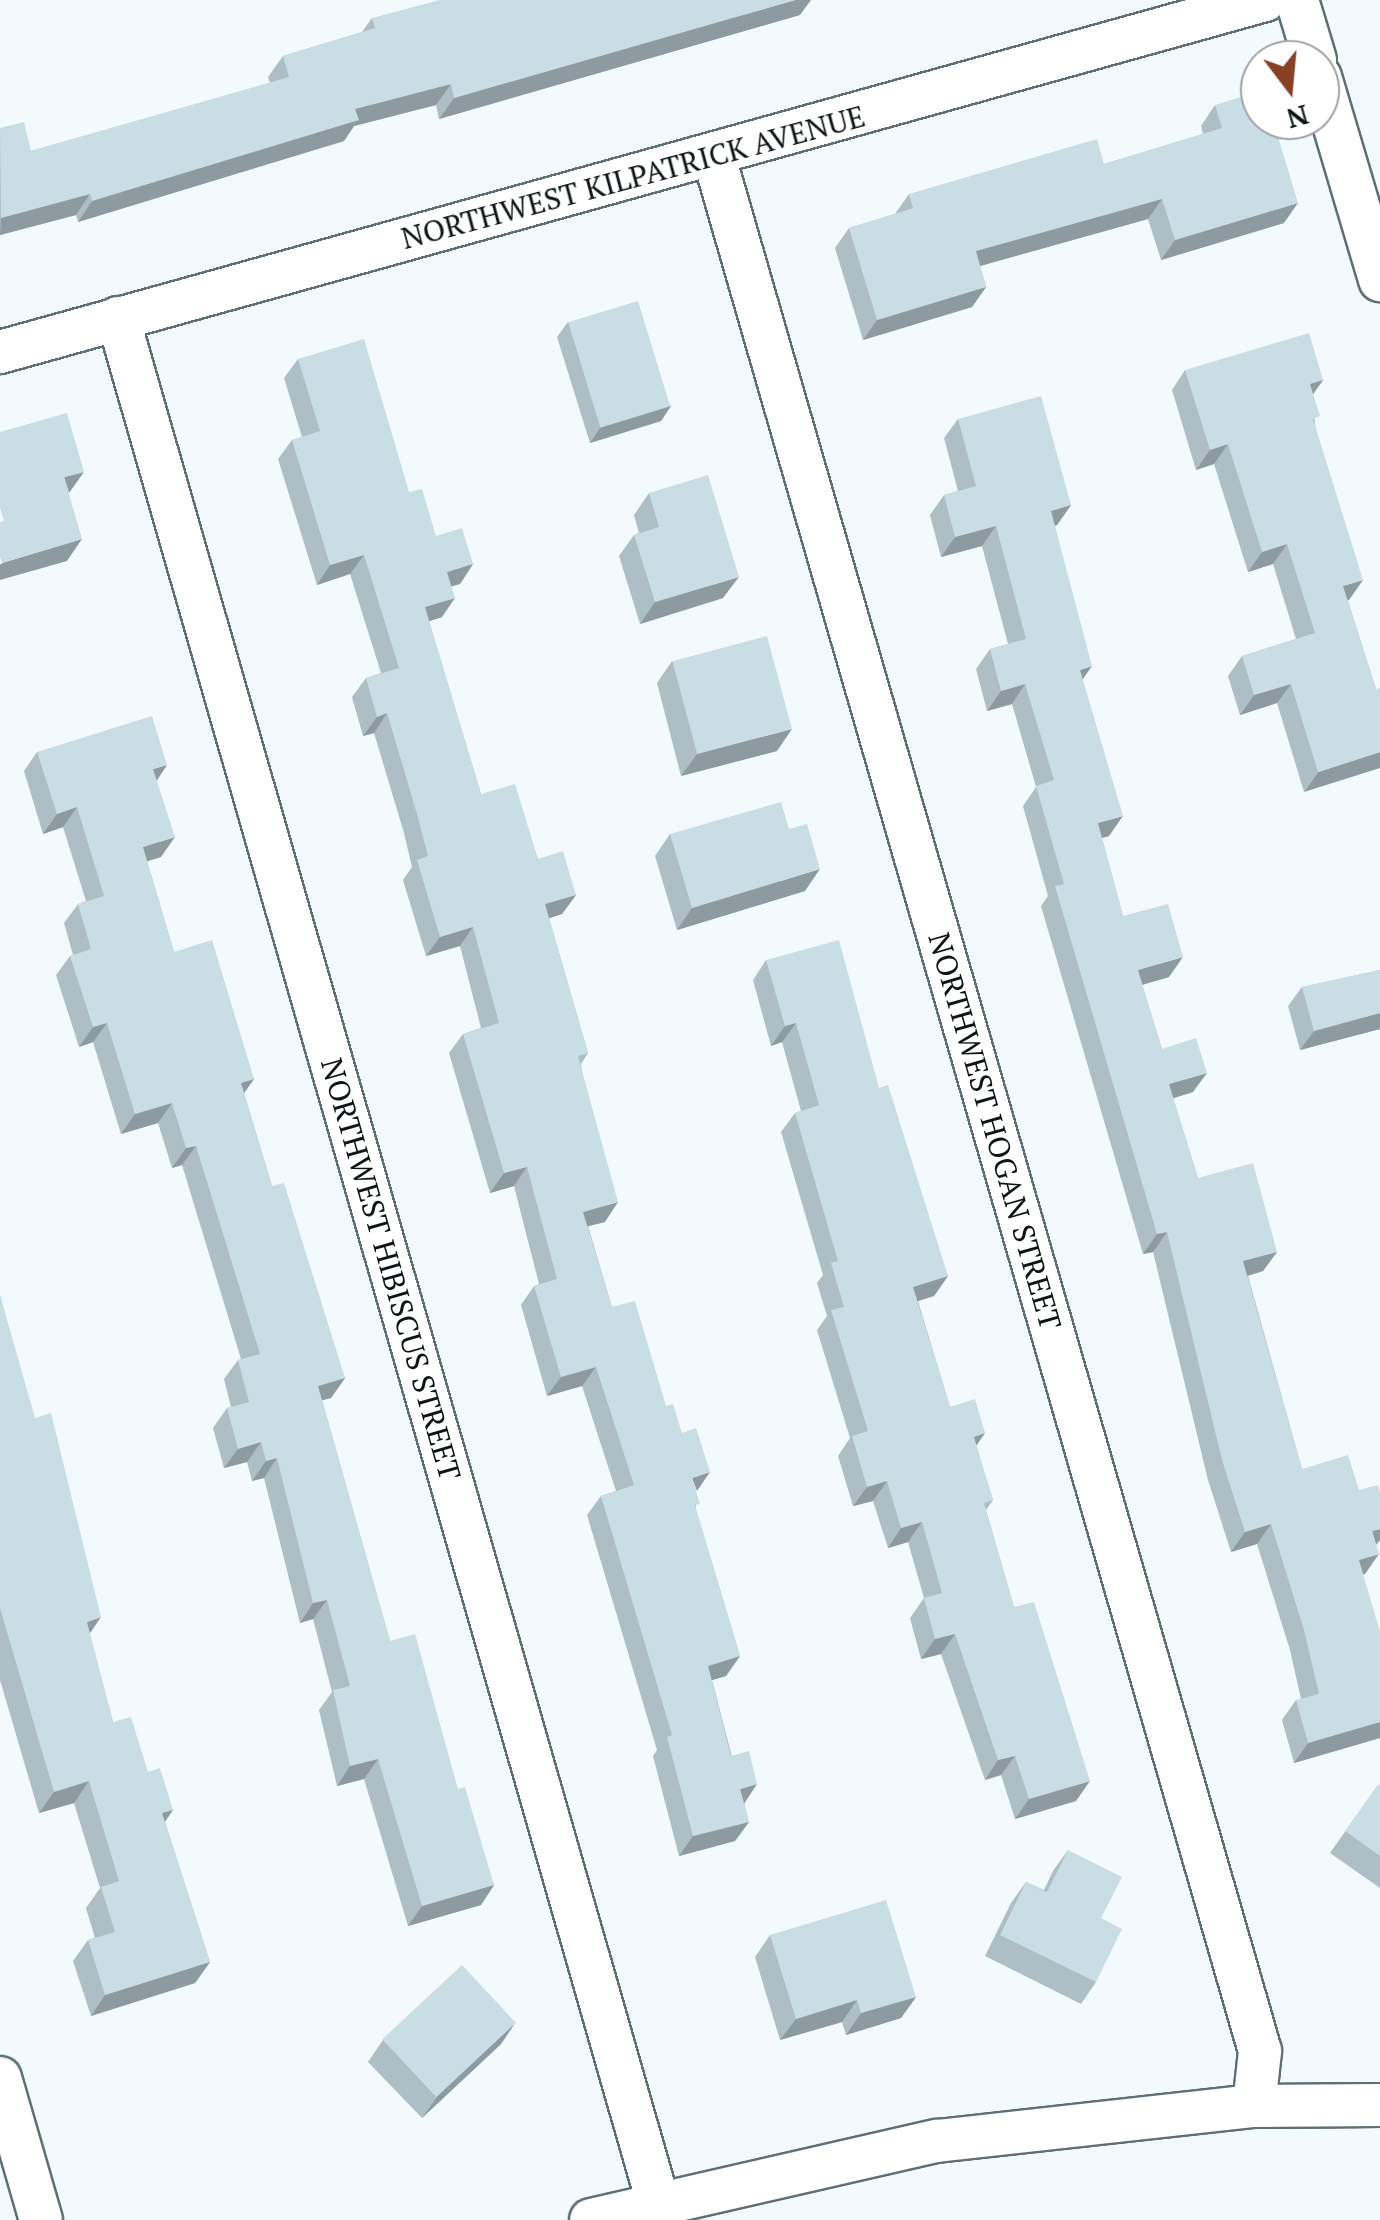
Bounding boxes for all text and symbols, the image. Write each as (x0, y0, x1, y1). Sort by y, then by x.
north arrow (1240, 40, 1340, 140)
text: N (1283, 97, 1313, 138)
street label: NORTHWEST KILPATRICK AVENUE (397, 98, 869, 256)
street label: NORTHWEST HOGAN STREET (921, 928, 1069, 1334)
street label: NORTHWEST HIBISCUS STREET (313, 1054, 469, 1484)

